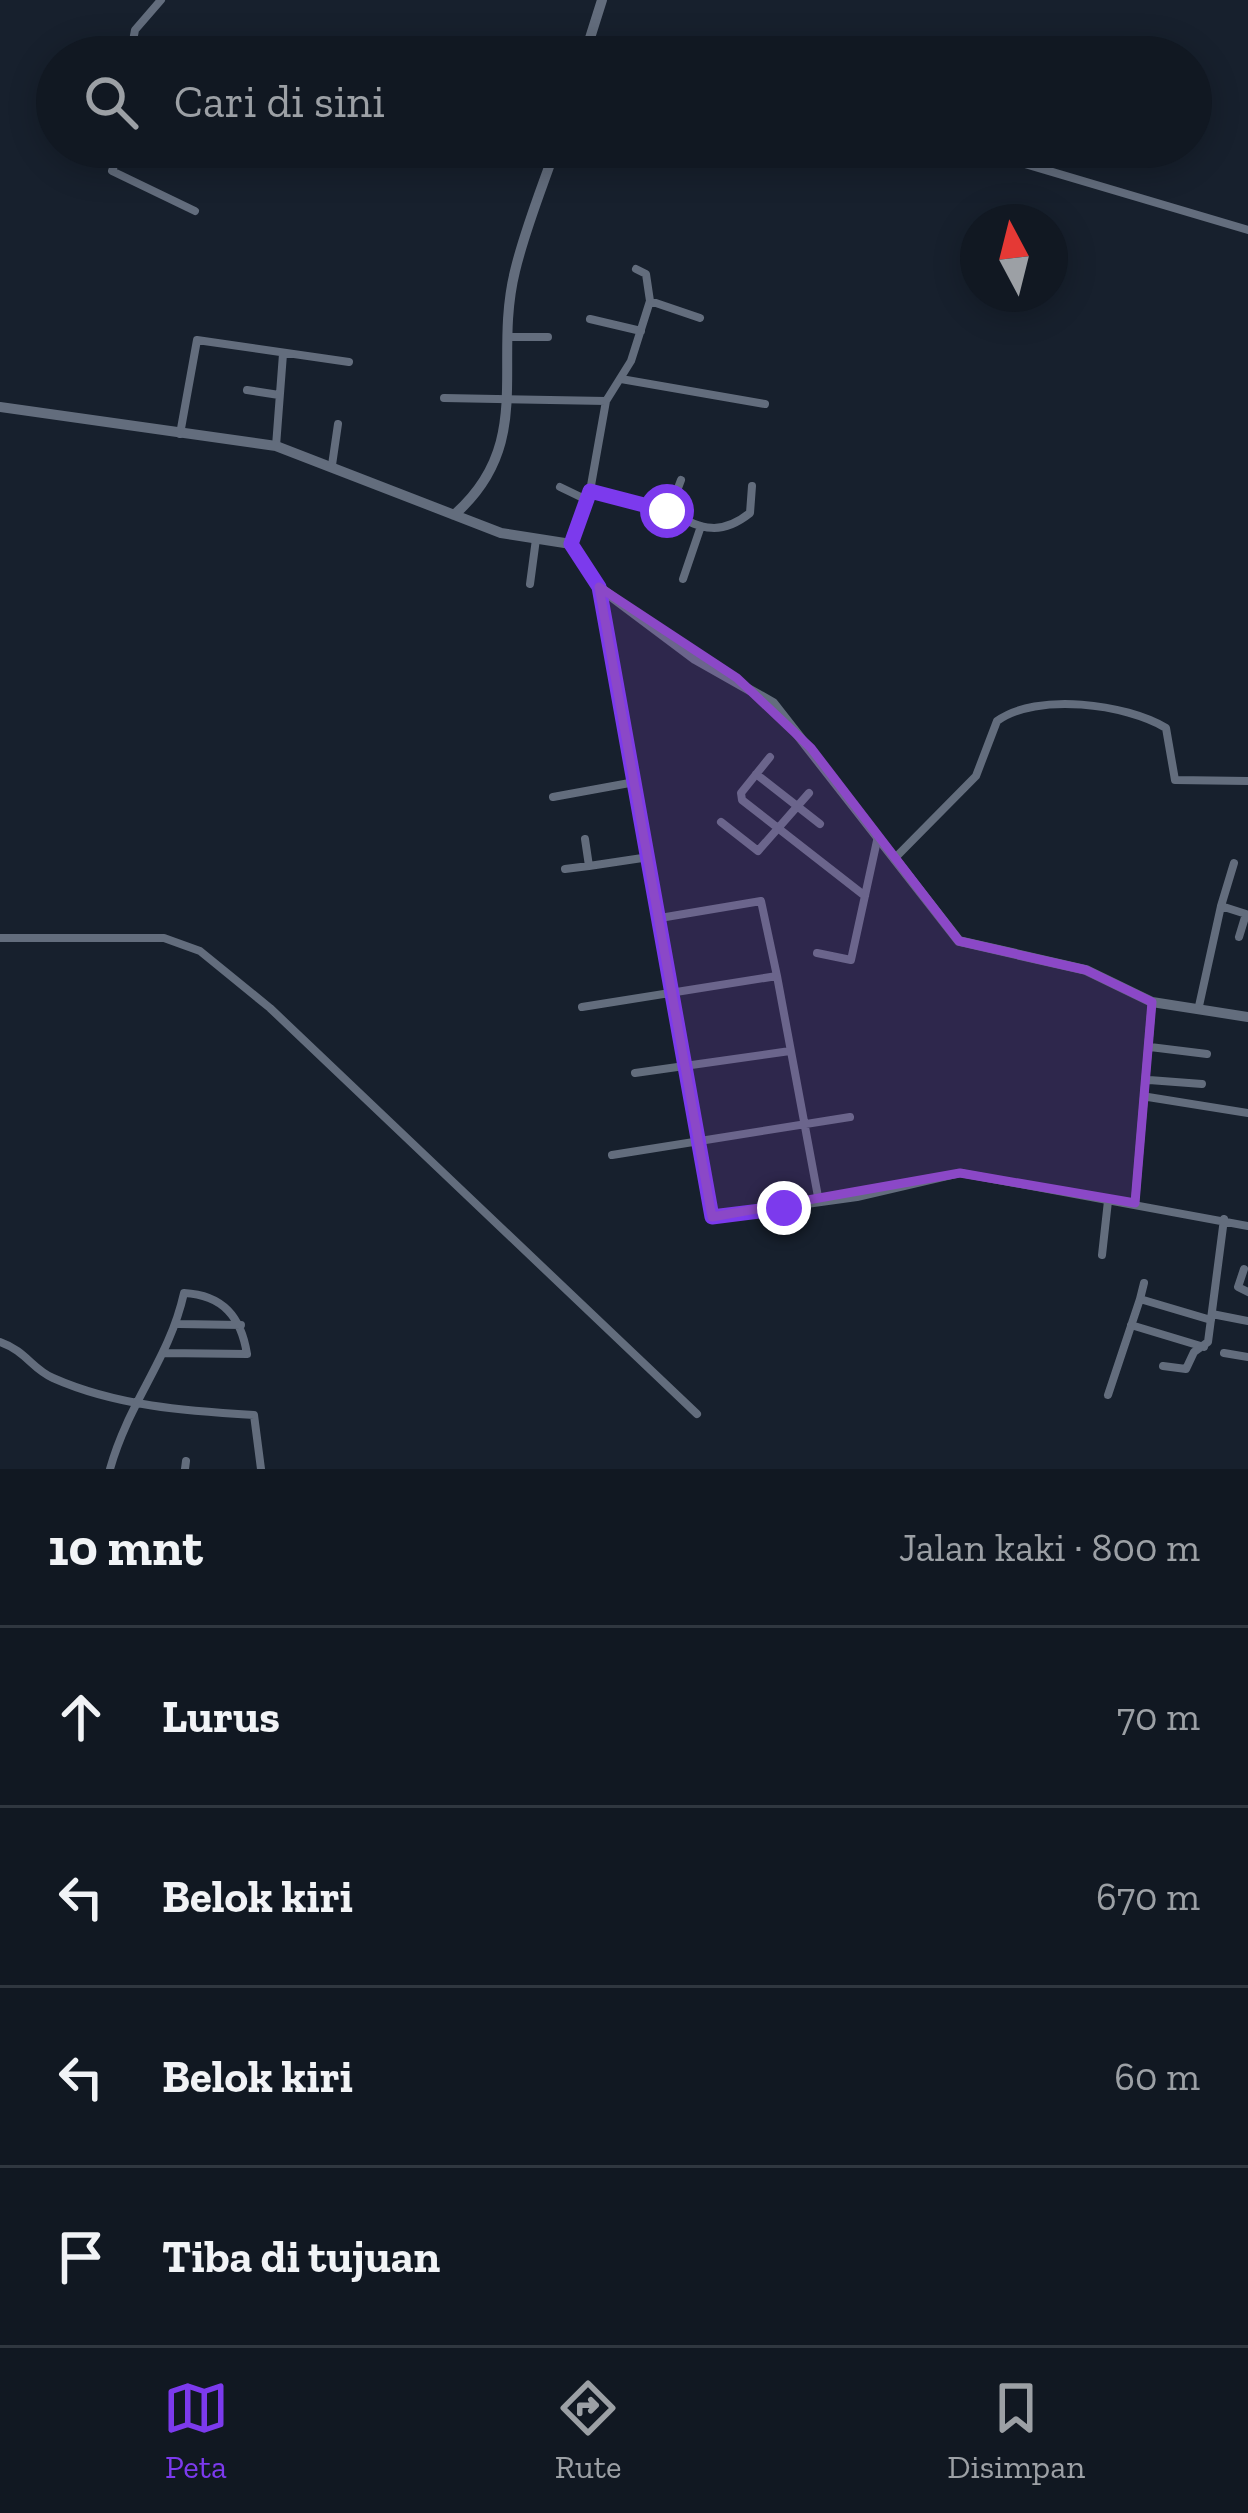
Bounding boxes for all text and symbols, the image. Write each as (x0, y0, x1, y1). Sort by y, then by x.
search box (36, 36, 1212, 168)
icon: search (78, 69, 144, 135)
text: Cari di sini (174, 75, 385, 129)
north arrow (960, 204, 1068, 312)
route start (640, 484, 694, 538)
route end (757, 1181, 811, 1235)
text: 10 mnt (48, 1517, 203, 1578)
text: Jalan kaki · 800 m (899, 1524, 1200, 1571)
icon: ahead (48, 1684, 114, 1750)
text: Lurus (162, 1690, 280, 1744)
text: 70 m (1117, 1693, 1200, 1740)
icon: left (48, 1864, 114, 1930)
text: Belok kiri (162, 1870, 353, 1924)
text: 670 m (1096, 1873, 1200, 1920)
icon: left (48, 2044, 114, 2110)
text: Belok kiri (162, 2050, 353, 2104)
text: 60 m (1114, 2053, 1200, 2100)
icon: arrive (48, 2224, 114, 2290)
text: Tiba di tujuan (162, 2230, 440, 2284)
tab: Peta (163, 2375, 229, 2486)
tab: Rute (555, 2375, 621, 2486)
tab: Disimpan (947, 2375, 1085, 2486)

